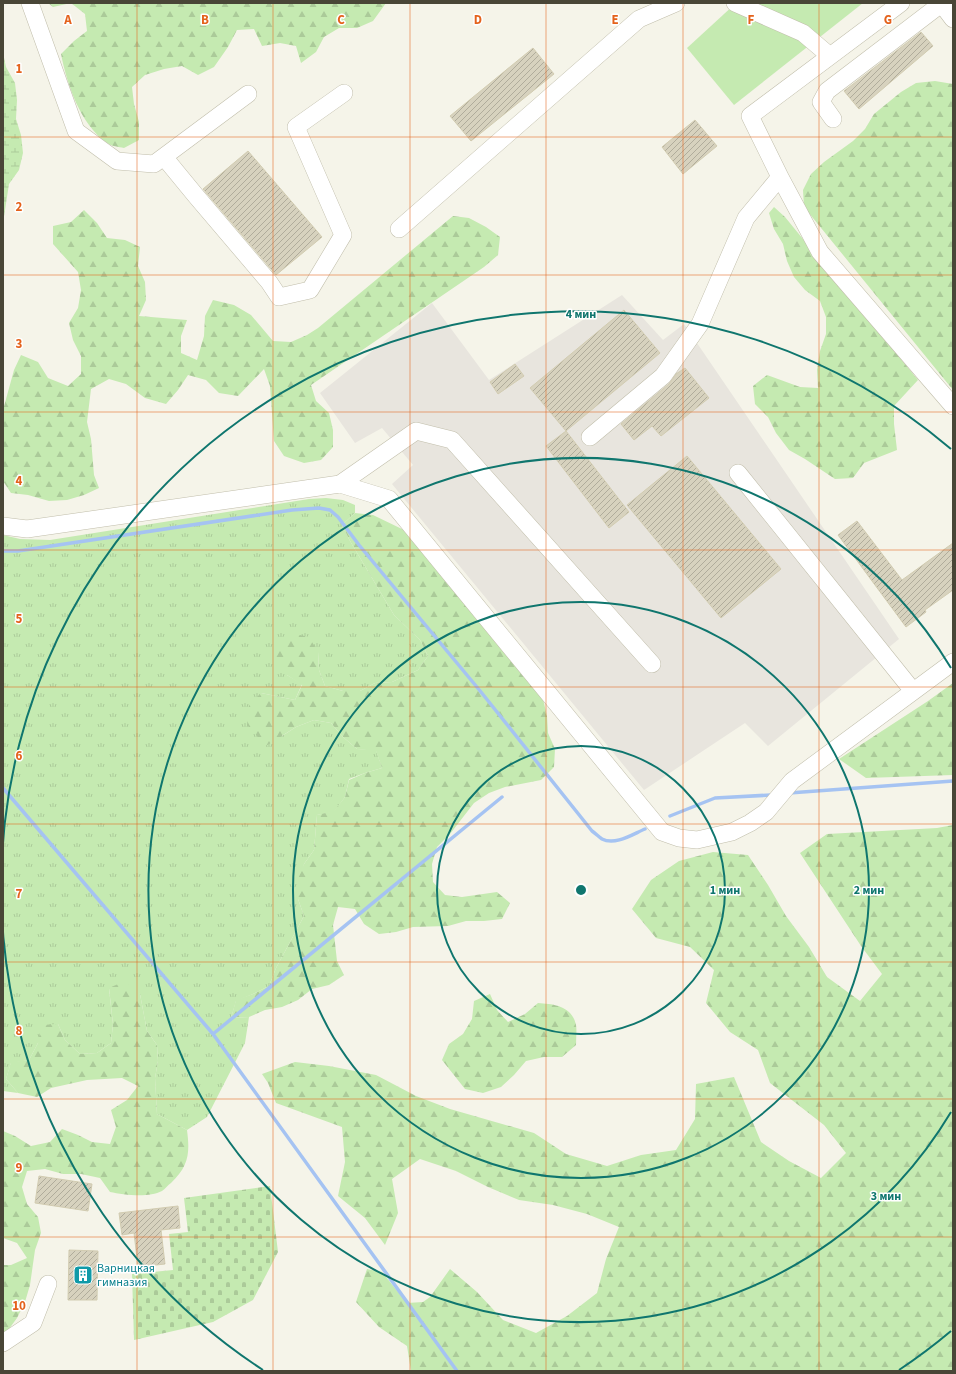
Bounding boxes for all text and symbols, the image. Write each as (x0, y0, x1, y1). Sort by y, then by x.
text: A (63, 11, 72, 29)
text: B (201, 11, 209, 29)
text: C (337, 11, 345, 29)
text: D (474, 11, 482, 29)
text: E (611, 11, 619, 29)
text: F (748, 11, 755, 29)
text: G (884, 11, 892, 29)
text: 1 (16, 60, 23, 78)
text: 2 (16, 198, 23, 216)
text: 4 мин (566, 306, 596, 323)
text: 3 (16, 335, 23, 353)
text: 4 (16, 472, 23, 490)
text: 5 (16, 610, 23, 628)
text: 6 (16, 747, 23, 765)
text: 1 мин (710, 882, 740, 899)
text: 2 мин (854, 882, 884, 899)
centre of rings (574, 883, 588, 897)
text: 7 (16, 885, 23, 903)
text: 8 (16, 1022, 23, 1040)
text: 9 (16, 1159, 23, 1177)
text: 3 мин (871, 1188, 901, 1205)
place label: Варницкая гимназия (97, 1260, 155, 1291)
building icon: Варницкая гимназия (72, 1264, 94, 1286)
text: 10 (12, 1297, 26, 1315)

